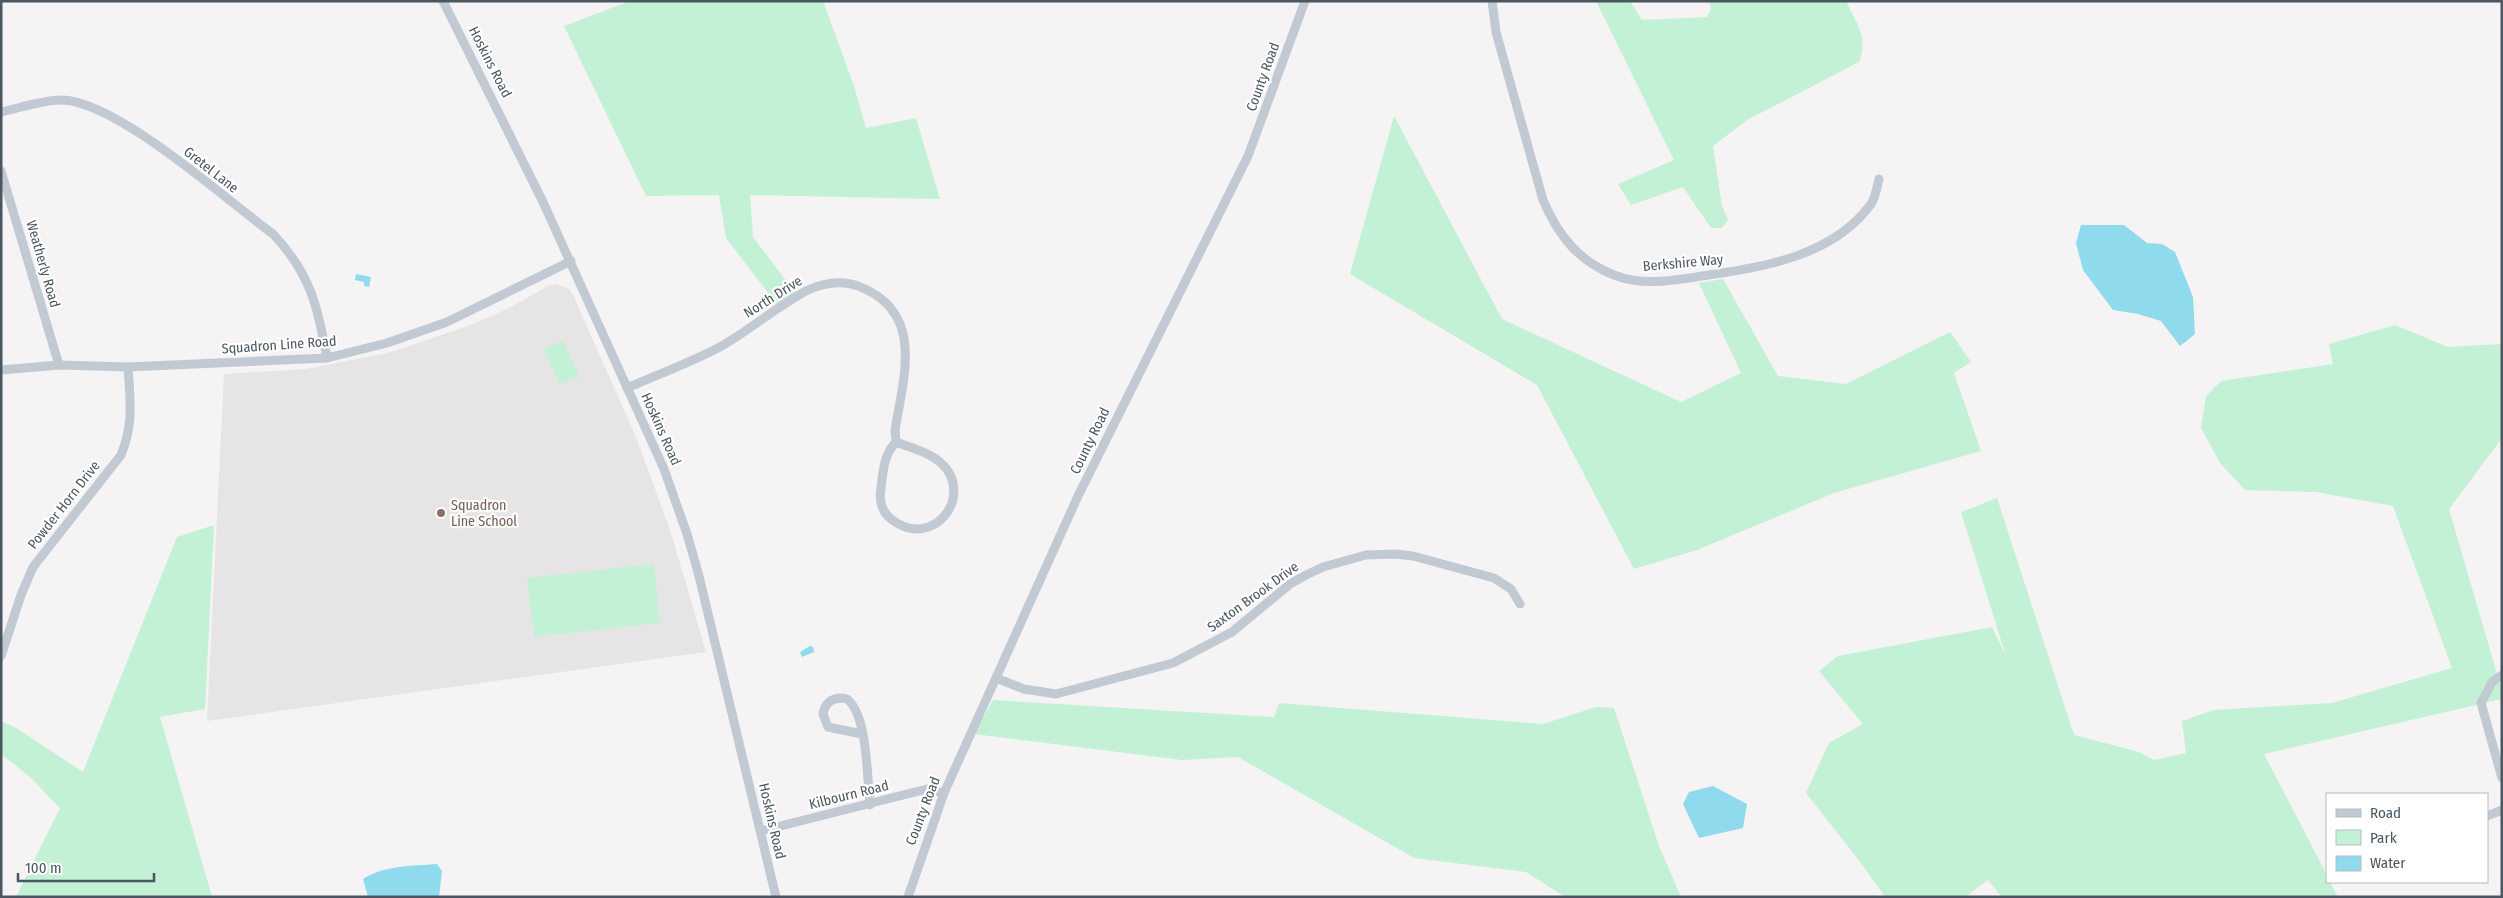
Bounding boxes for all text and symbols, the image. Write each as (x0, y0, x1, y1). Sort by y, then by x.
street label: Hoskins Road (465, 24, 515, 100)
street label: County Road (1243, 40, 1283, 114)
street label: Gretel Lane (180, 143, 242, 197)
street label: Weatherly Road (22, 218, 64, 310)
street label: Berkshire Way (1642, 251, 1725, 275)
street label: North Drive (741, 272, 805, 322)
street label: Squadron Line Road (221, 333, 337, 357)
street label: Hoskins Road (637, 390, 685, 468)
street label: County Road (1067, 405, 1113, 477)
street label: Powder Horn Drive (24, 458, 104, 552)
place label: Squadron Line School (451, 497, 517, 530)
marker: Squadron Line School (435, 507, 447, 519)
street label: Saxton Brook Drive (1204, 558, 1302, 636)
street label: County Road (902, 774, 944, 848)
street label: Kilbourn Road (807, 777, 891, 813)
street label: Hoskins Road (755, 781, 789, 861)
legend (2326, 793, 2488, 883)
text: Road (2370, 804, 2401, 822)
text: Park (2370, 829, 2397, 847)
scale bar (18, 850, 154, 882)
text: Water (2370, 854, 2406, 872)
text: 100 m (25, 859, 62, 877)

